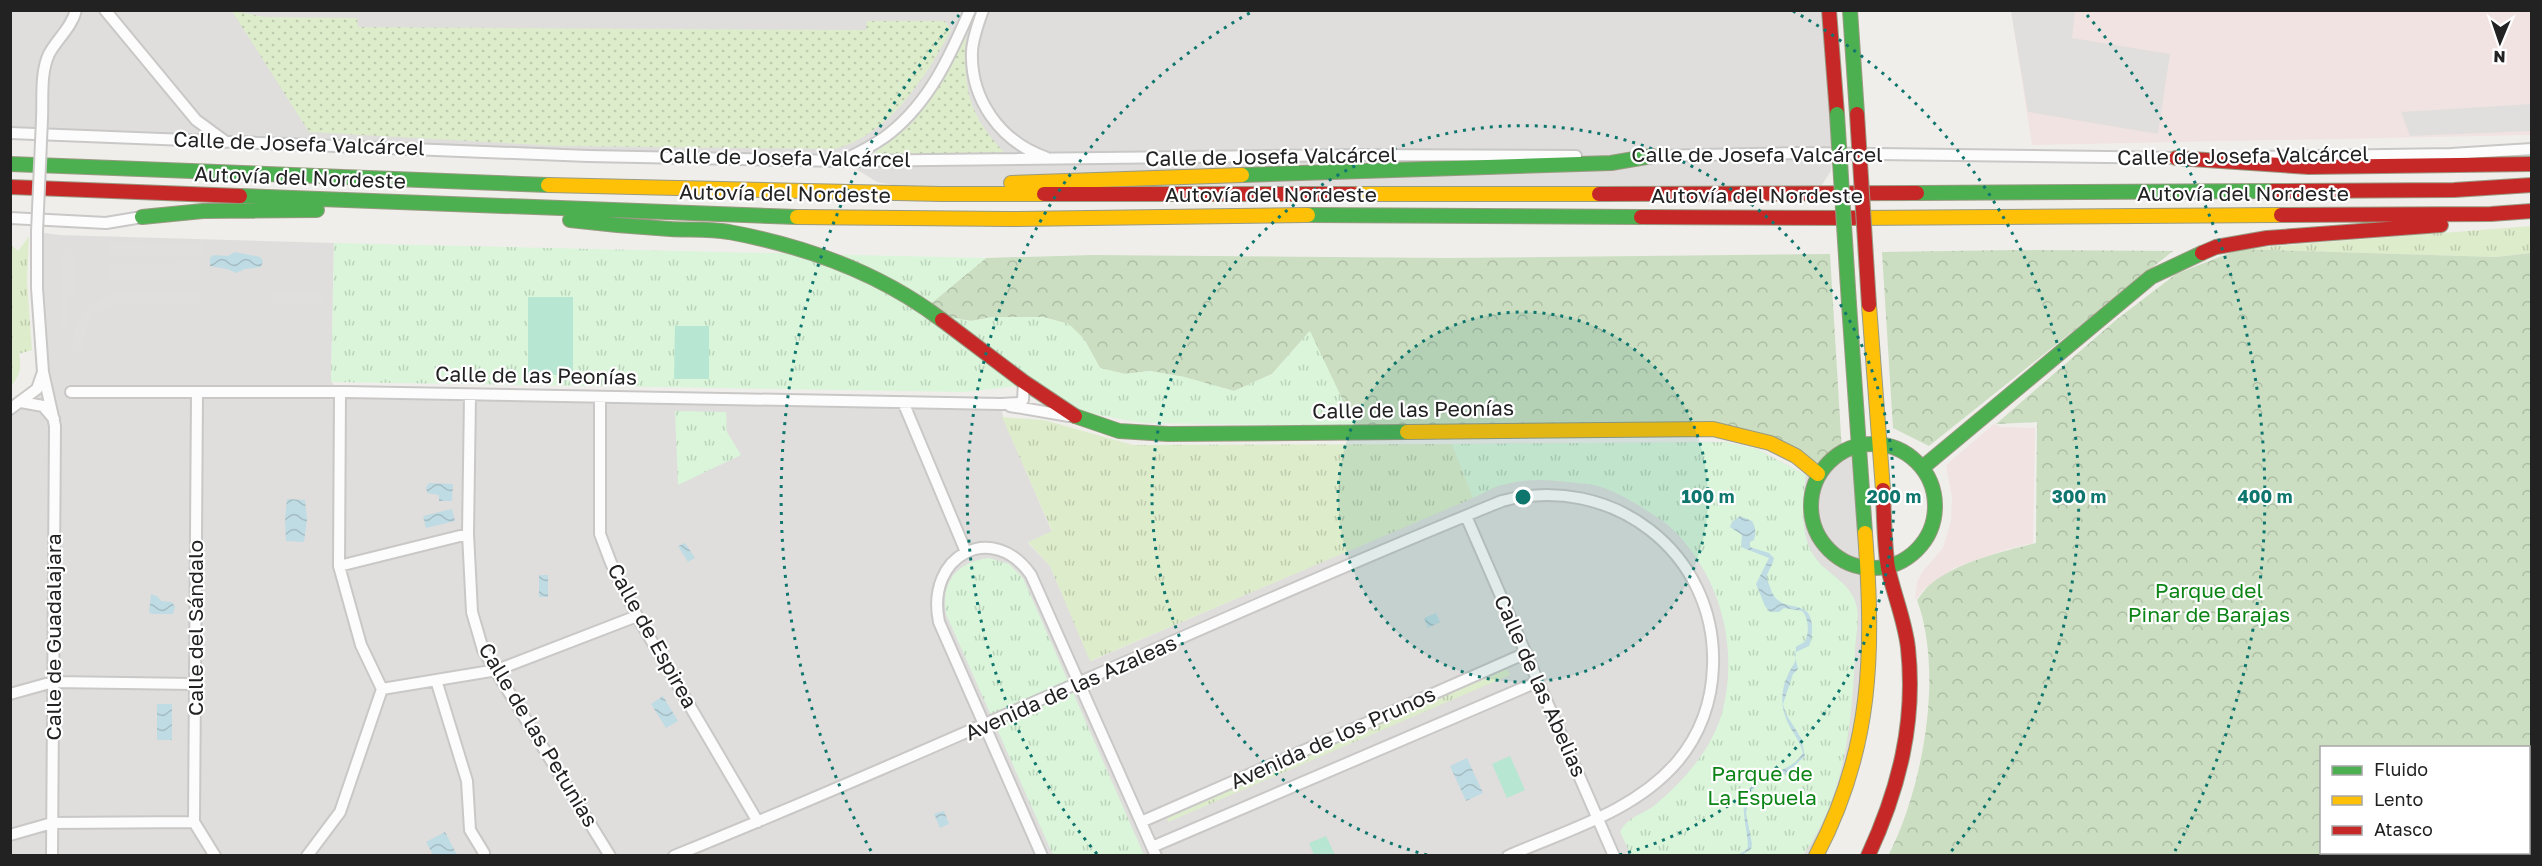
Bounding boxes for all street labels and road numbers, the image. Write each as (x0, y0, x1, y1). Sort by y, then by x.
street label: Calle de Josefa Valcárcel (173, 126, 425, 160)
street label: Calle de Josefa Valcárcel (2117, 140, 2369, 170)
street label: Calle de Josefa Valcárcel (1145, 141, 1397, 171)
street label: Calle de Josefa Valcárcel (1631, 141, 1883, 167)
street label: Calle de Josefa Valcárcel (659, 142, 911, 172)
street label: Autovía del Nordeste (194, 160, 406, 194)
street label: Autovía del Nordeste (679, 178, 891, 208)
street label: Autovía del Nordeste (2137, 180, 2349, 206)
street label: Autovía del Nordeste (1165, 181, 1377, 207)
street label: Autovía del Nordeste (1651, 182, 1863, 208)
street label: Calle de las Peonías (435, 360, 637, 390)
street label: Calle de las Peonías (1312, 394, 1514, 424)
street label: Calle de Guadalajara (40, 533, 66, 741)
street label: Calle del Sándalo (182, 540, 208, 716)
street label: Calle de Espirea (602, 559, 703, 713)
street label: Calle de las Abelias (1489, 590, 1593, 781)
street label: Avenida de las Azaleas (961, 629, 1180, 745)
street label: Calle de las Petunias (474, 638, 604, 831)
street label: Avenida de los Prunos (1226, 680, 1439, 794)

